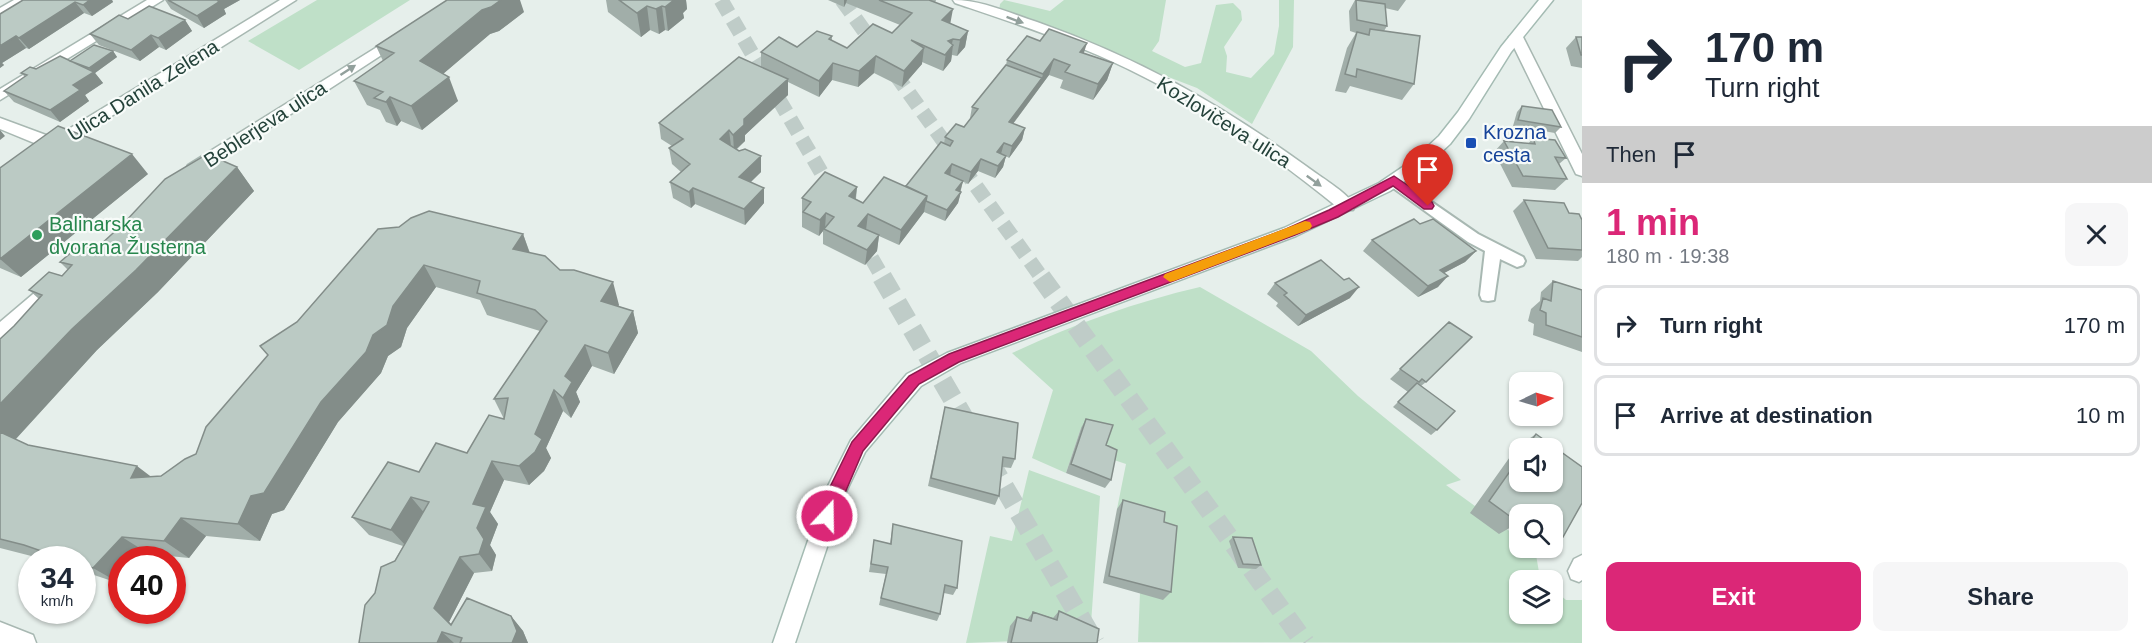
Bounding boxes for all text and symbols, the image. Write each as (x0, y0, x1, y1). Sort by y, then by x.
one-way arrow (1006, 15, 1024, 25)
icon: right (1606, 24, 1684, 102)
text: 170 m (1705, 24, 1824, 71)
street label: Ulica Danila Zelena (64, 34, 223, 145)
one-way arrow (340, 65, 356, 76)
street label: Kozlovičeva ulica (1153, 72, 1296, 172)
text: Turn right (1705, 73, 1820, 103)
street label: Beblerjeva ulica (200, 76, 331, 172)
place label: Krozna cesta (1483, 121, 1547, 166)
marker: Krozna cesta (1464, 136, 1478, 150)
icon: arrive (1668, 138, 1701, 171)
text: Then (1606, 142, 1656, 167)
pin (1402, 144, 1453, 206)
icon: arrive (1411, 153, 1444, 186)
one-way arrow (1306, 175, 1322, 187)
text: 1 min (1606, 202, 1700, 243)
button: close (2065, 203, 2128, 266)
place label: Balinarska dvorana Žusterna (49, 213, 207, 258)
marker: Balinarska dvorana Žusterna (30, 228, 44, 242)
text: 180 m · 19:38 (1606, 245, 1729, 267)
icon: right (1609, 309, 1642, 342)
text: Turn right (1660, 313, 1762, 338)
text: 170 m (2064, 313, 2125, 338)
north arrow (1509, 372, 1563, 426)
map controls (1509, 372, 1563, 624)
icon: arrive (1609, 399, 1642, 432)
text: Arrive at destination (1660, 403, 1873, 428)
text: 10 m (2076, 403, 2125, 428)
button: sound (1509, 438, 1563, 492)
position arrow (795, 484, 859, 548)
button: search (1509, 504, 1563, 558)
speed limit sign: 40 (108, 546, 186, 624)
text: 34 (40, 561, 74, 594)
button: Exit (1606, 562, 1861, 631)
button: Share (1873, 562, 2128, 631)
button: layers (1509, 570, 1563, 624)
text: km/h (41, 592, 73, 609)

